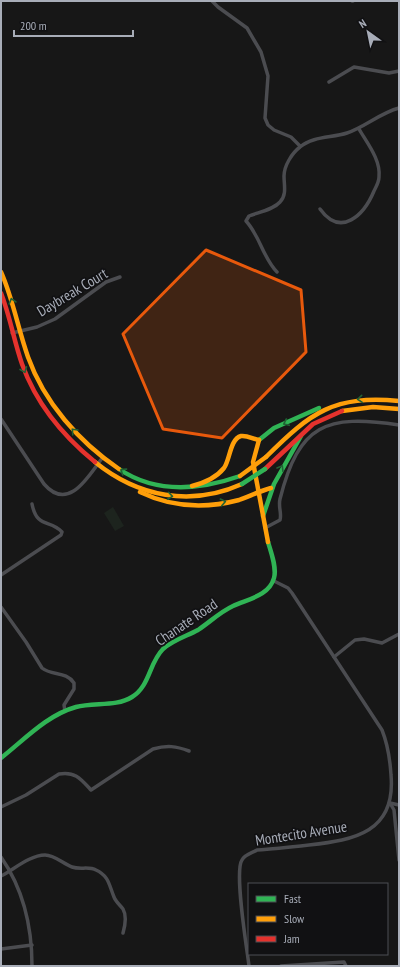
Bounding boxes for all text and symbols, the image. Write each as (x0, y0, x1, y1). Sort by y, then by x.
scale bar (14, 12, 133, 38)
north arrow (348, 12, 388, 52)
text: N (356, 16, 369, 31)
text: 200 m (20, 18, 47, 33)
street label: Daybreak Court (33, 264, 111, 320)
one-way arrow (8, 298, 17, 305)
one-way arrow (20, 366, 28, 373)
one-way arrow (357, 395, 363, 404)
one-way arrow (282, 418, 290, 426)
one-way arrow (71, 428, 79, 436)
one-way arrow (277, 465, 284, 472)
one-way arrow (120, 468, 127, 476)
one-way arrow (167, 491, 173, 500)
one-way arrow (220, 499, 226, 507)
street label: Chanate Road (151, 594, 221, 650)
street label: Montecito Avenue (254, 816, 348, 850)
legend (248, 883, 388, 955)
text: Fast (284, 891, 302, 906)
text: Slow (284, 911, 305, 926)
text: Jam (283, 931, 300, 946)

